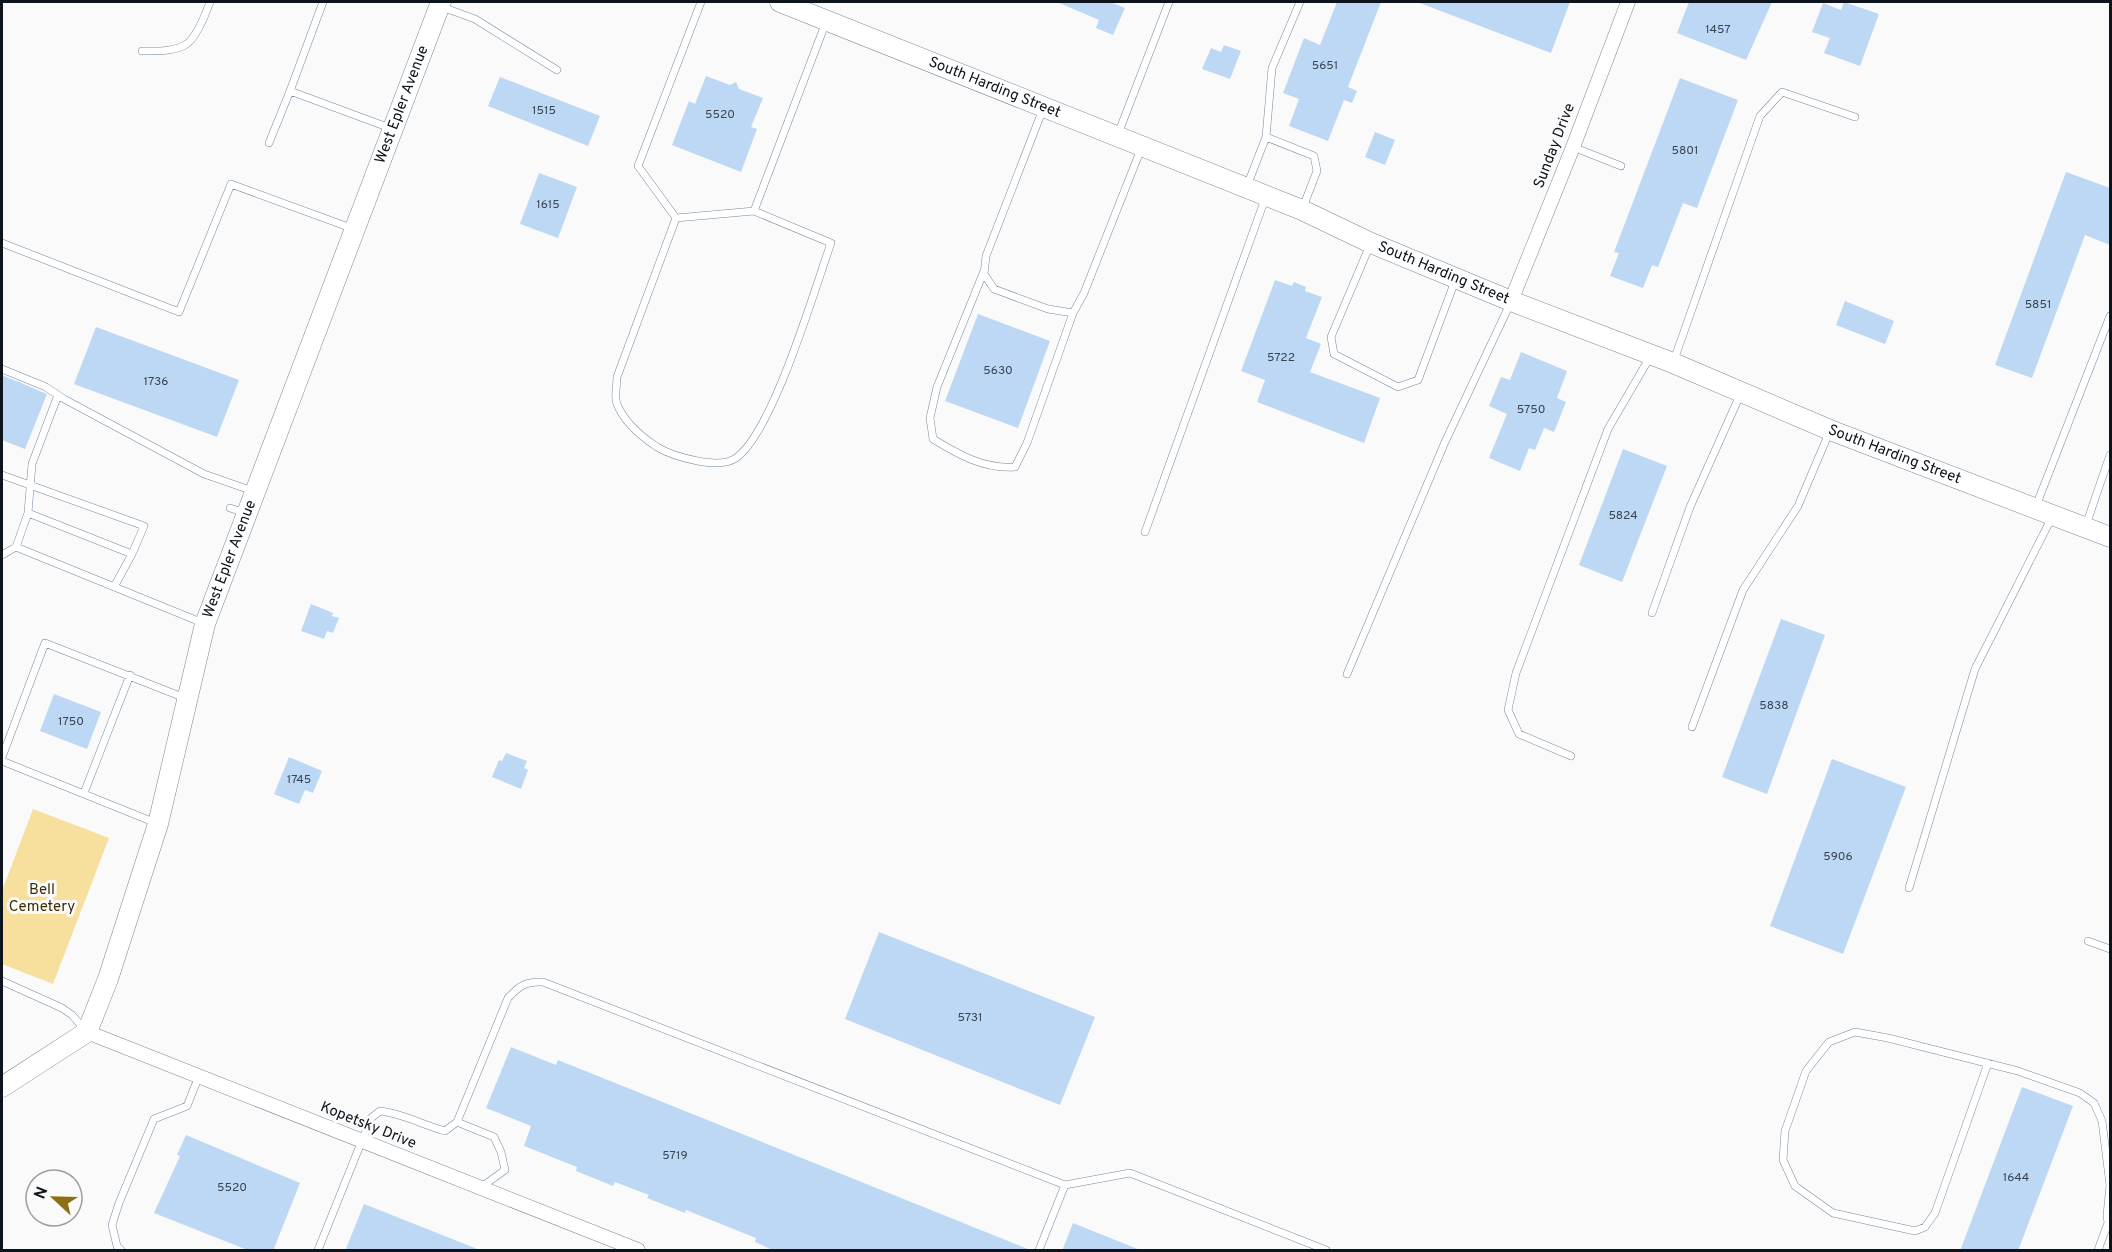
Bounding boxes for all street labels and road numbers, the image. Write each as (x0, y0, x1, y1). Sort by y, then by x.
street label: West Epler Avenue (371, 43, 433, 166)
street label: South Harding Street (926, 53, 1063, 122)
street label: Sunday Drive (1530, 101, 1580, 191)
street label: South Harding Street (1375, 237, 1512, 309)
street label: South Harding Street (1825, 421, 1964, 489)
street label: West Epler Avenue (199, 497, 261, 621)
street label: Kopetsky Drive (317, 1098, 419, 1154)

